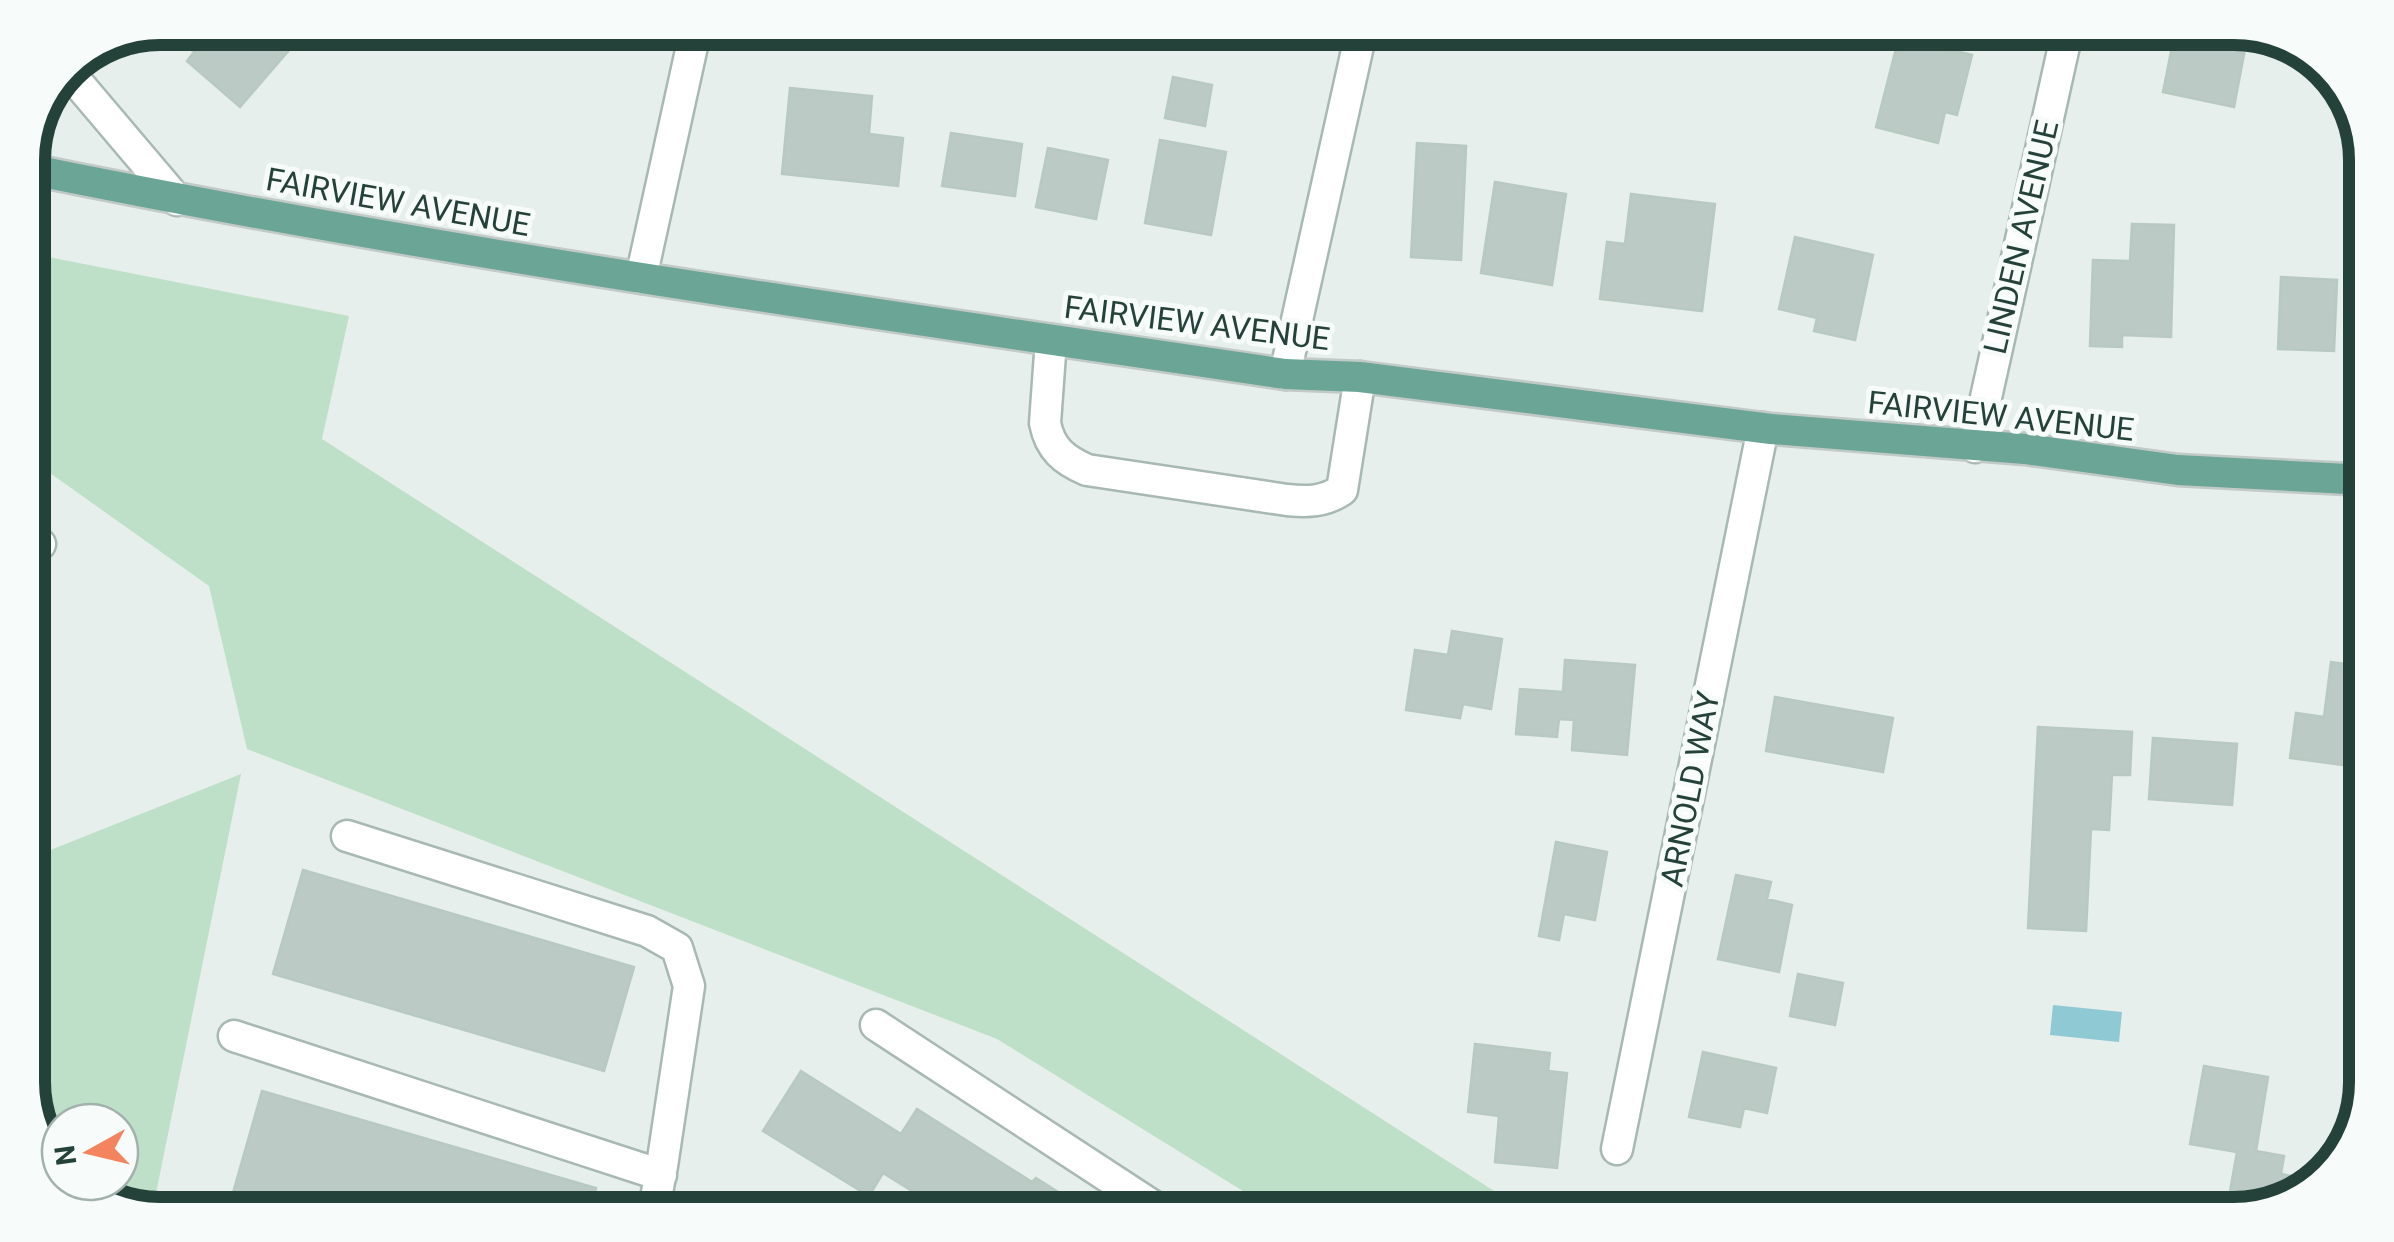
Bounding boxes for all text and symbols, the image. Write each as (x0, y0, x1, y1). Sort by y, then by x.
street label: LINDEN AVENUE (1976, 117, 2066, 357)
street label: FAIRVIEW AVENUE (263, 160, 533, 244)
street label: FAIRVIEW AVENUE (1062, 288, 1332, 358)
street label: FAIRVIEW AVENUE (1866, 383, 2136, 449)
street label: ARNOLD WAY (1652, 688, 1728, 890)
north arrow (40, 1102, 140, 1202)
text: N (48, 1143, 83, 1167)

